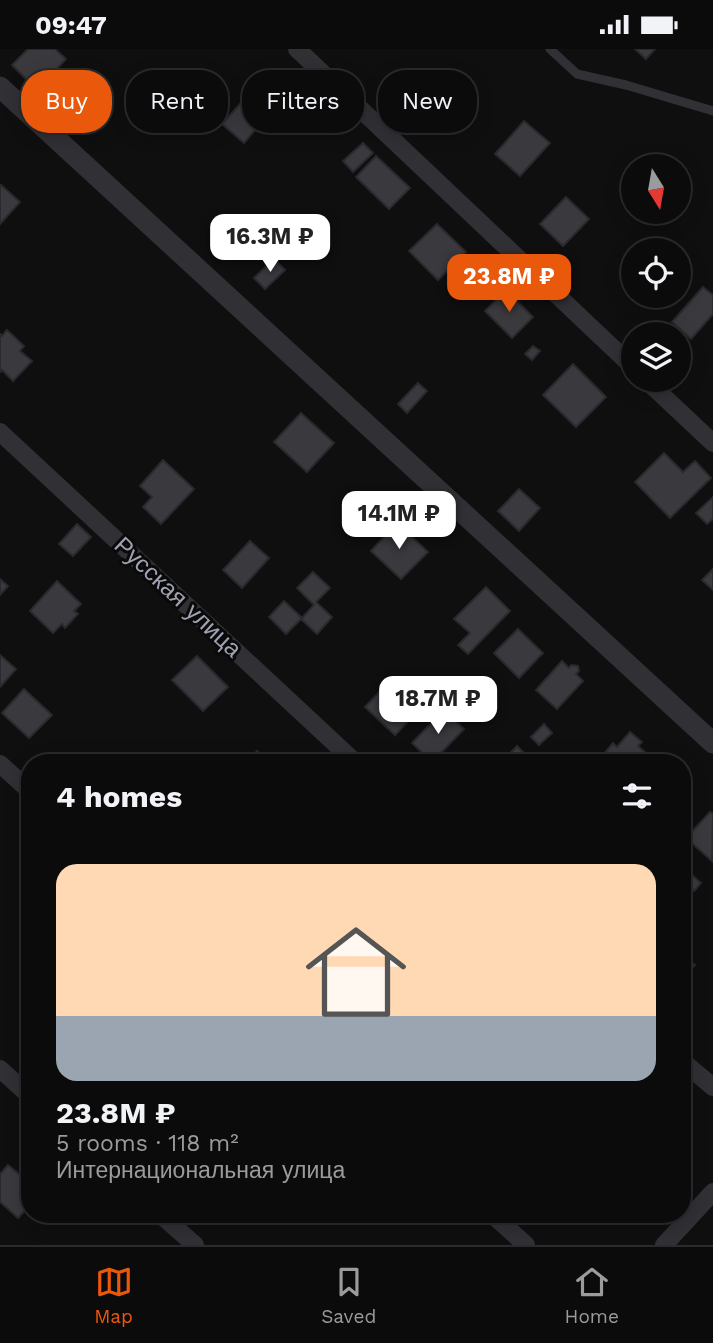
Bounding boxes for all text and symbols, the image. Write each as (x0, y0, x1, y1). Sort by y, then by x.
text: 09:47 (35, 10, 107, 40)
chip: Buy (21, 70, 112, 133)
chip: Rent (126, 70, 228, 133)
chip: Filters (242, 70, 364, 133)
chip: New (378, 70, 477, 133)
north arrow (621, 154, 691, 224)
map controls (621, 154, 691, 392)
pin: 16.3M ₽ (205, 215, 335, 274)
text: 16.3M ₽ (226, 223, 314, 250)
button: locate (621, 238, 691, 308)
pin: 23.8M ₽ (444, 254, 574, 314)
text: 23.8M ₽ (463, 263, 555, 290)
button: layers (621, 322, 691, 392)
pin: 14.1M ₽ (334, 491, 464, 551)
text: 14.1M ₽ (358, 500, 440, 527)
street label: Русская улица (109, 531, 248, 663)
pin: 18.7M ₽ (373, 677, 503, 736)
text: 18.7M ₽ (395, 685, 481, 712)
icon: filters (618, 777, 656, 815)
text: 4 homes (56, 779, 182, 814)
icon: home (293, 909, 419, 1035)
text: 23.8M ₽ (56, 1095, 176, 1130)
text: 5 rooms · 118 m² (56, 1130, 239, 1157)
text: Интернациональная улица (56, 1157, 345, 1184)
tab: Map (94, 1263, 133, 1328)
tab: Saved (321, 1263, 376, 1328)
tab: Home (565, 1263, 619, 1328)

